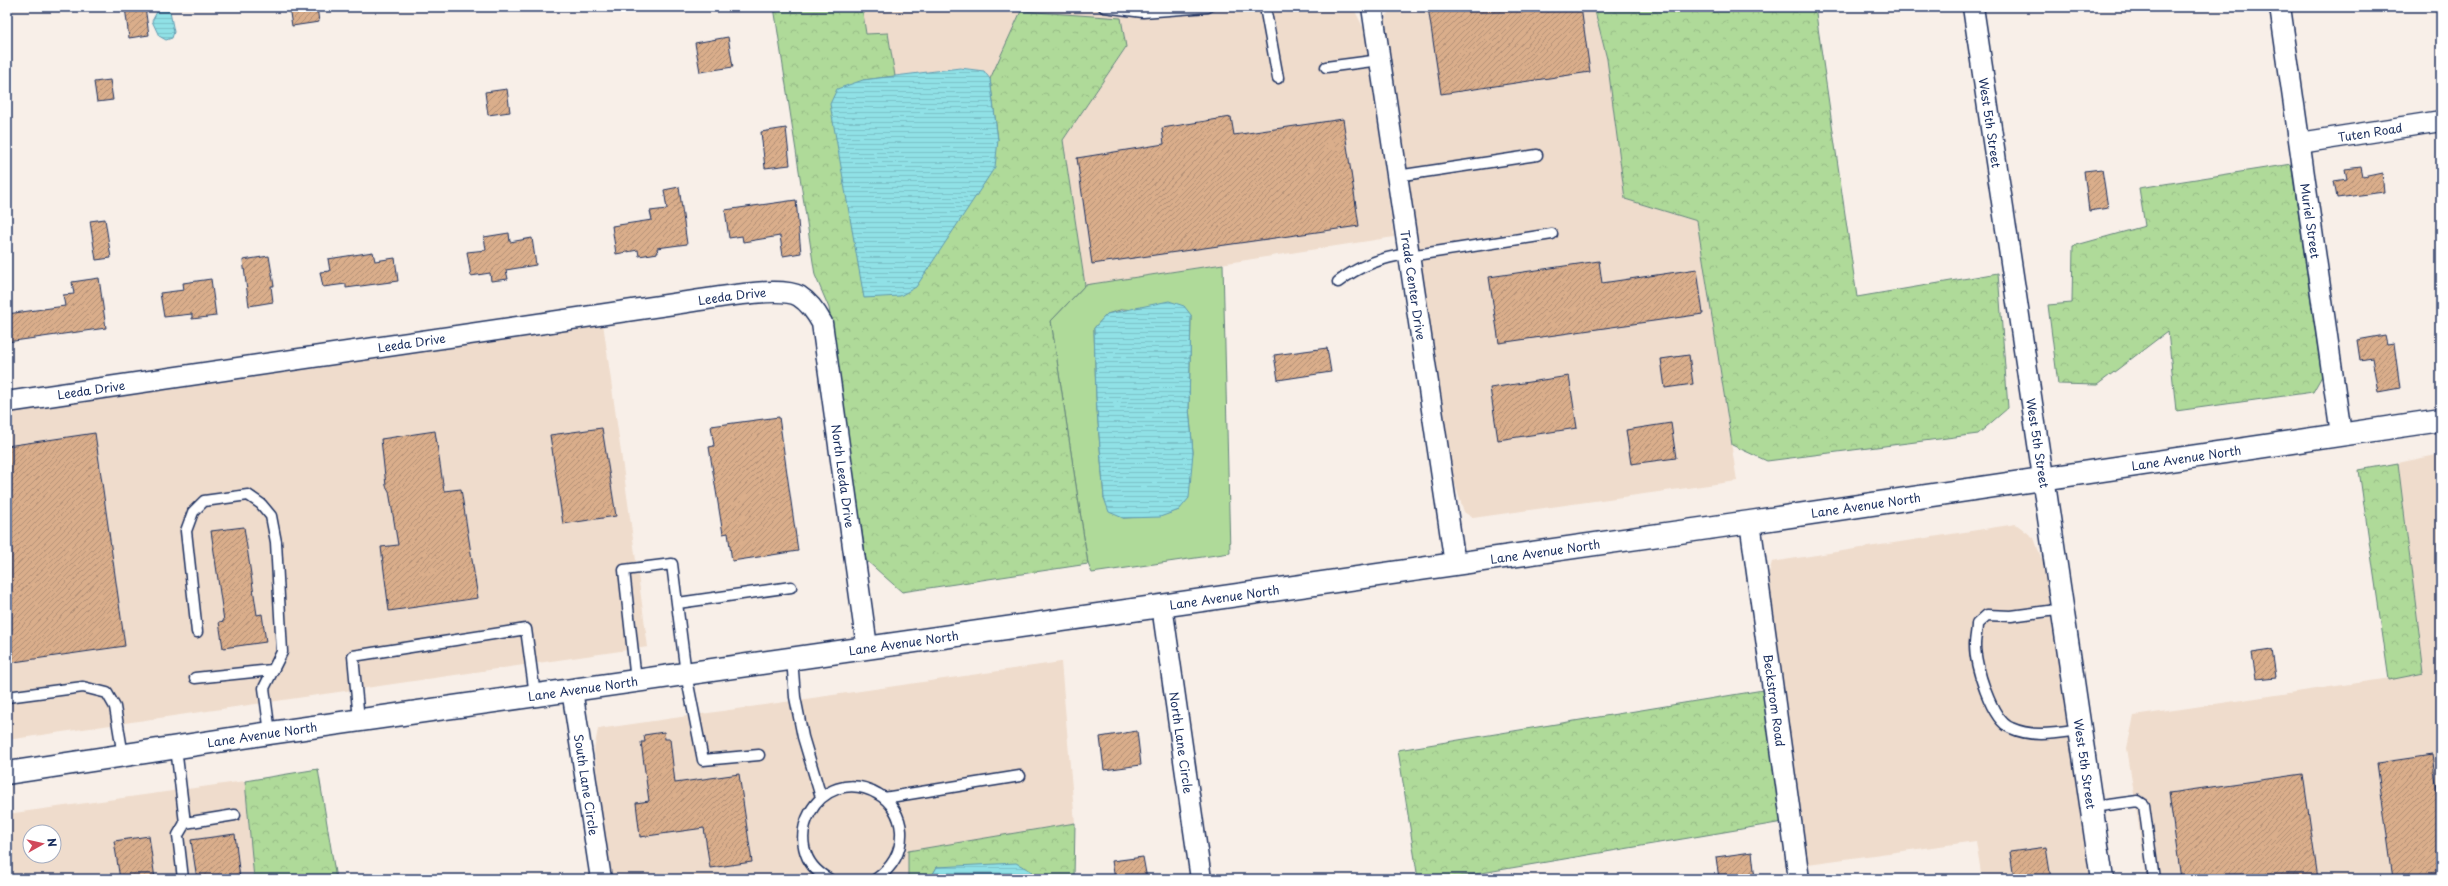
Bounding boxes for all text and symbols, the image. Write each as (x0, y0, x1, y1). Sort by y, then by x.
street label: West 5th Street (1975, 76, 2006, 169)
street label: Tuten Road (2337, 118, 2404, 146)
street label: Muriel Street (2296, 182, 2325, 260)
street label: Trade Center Drive (1396, 229, 1431, 341)
street label: Leeda Drive (697, 283, 767, 309)
street label: Leeda Drive (376, 329, 447, 356)
street label: Leeda Drive (56, 376, 127, 404)
street label: West 5th Street (2022, 397, 2054, 489)
street label: North Leeda Drive (827, 423, 859, 530)
street label: Lane Avenue North (2130, 441, 2242, 475)
street label: Lane Avenue North (1810, 488, 1922, 522)
street label: Lane Avenue North (1489, 534, 1601, 568)
street label: Lane Avenue North (1168, 580, 1280, 614)
street label: Lane Avenue North (848, 626, 960, 659)
street label: Beckstrom Road (1759, 653, 1790, 748)
street label: Lane Avenue North (527, 672, 639, 705)
street label: North Lane Circle (1165, 691, 1198, 795)
street label: Lane Avenue North (206, 717, 318, 751)
street label: West 5th Street (2070, 718, 2101, 810)
street label: South Lane Circle (570, 733, 603, 837)
north arrow (22, 824, 62, 864)
text: N (43, 837, 61, 848)

